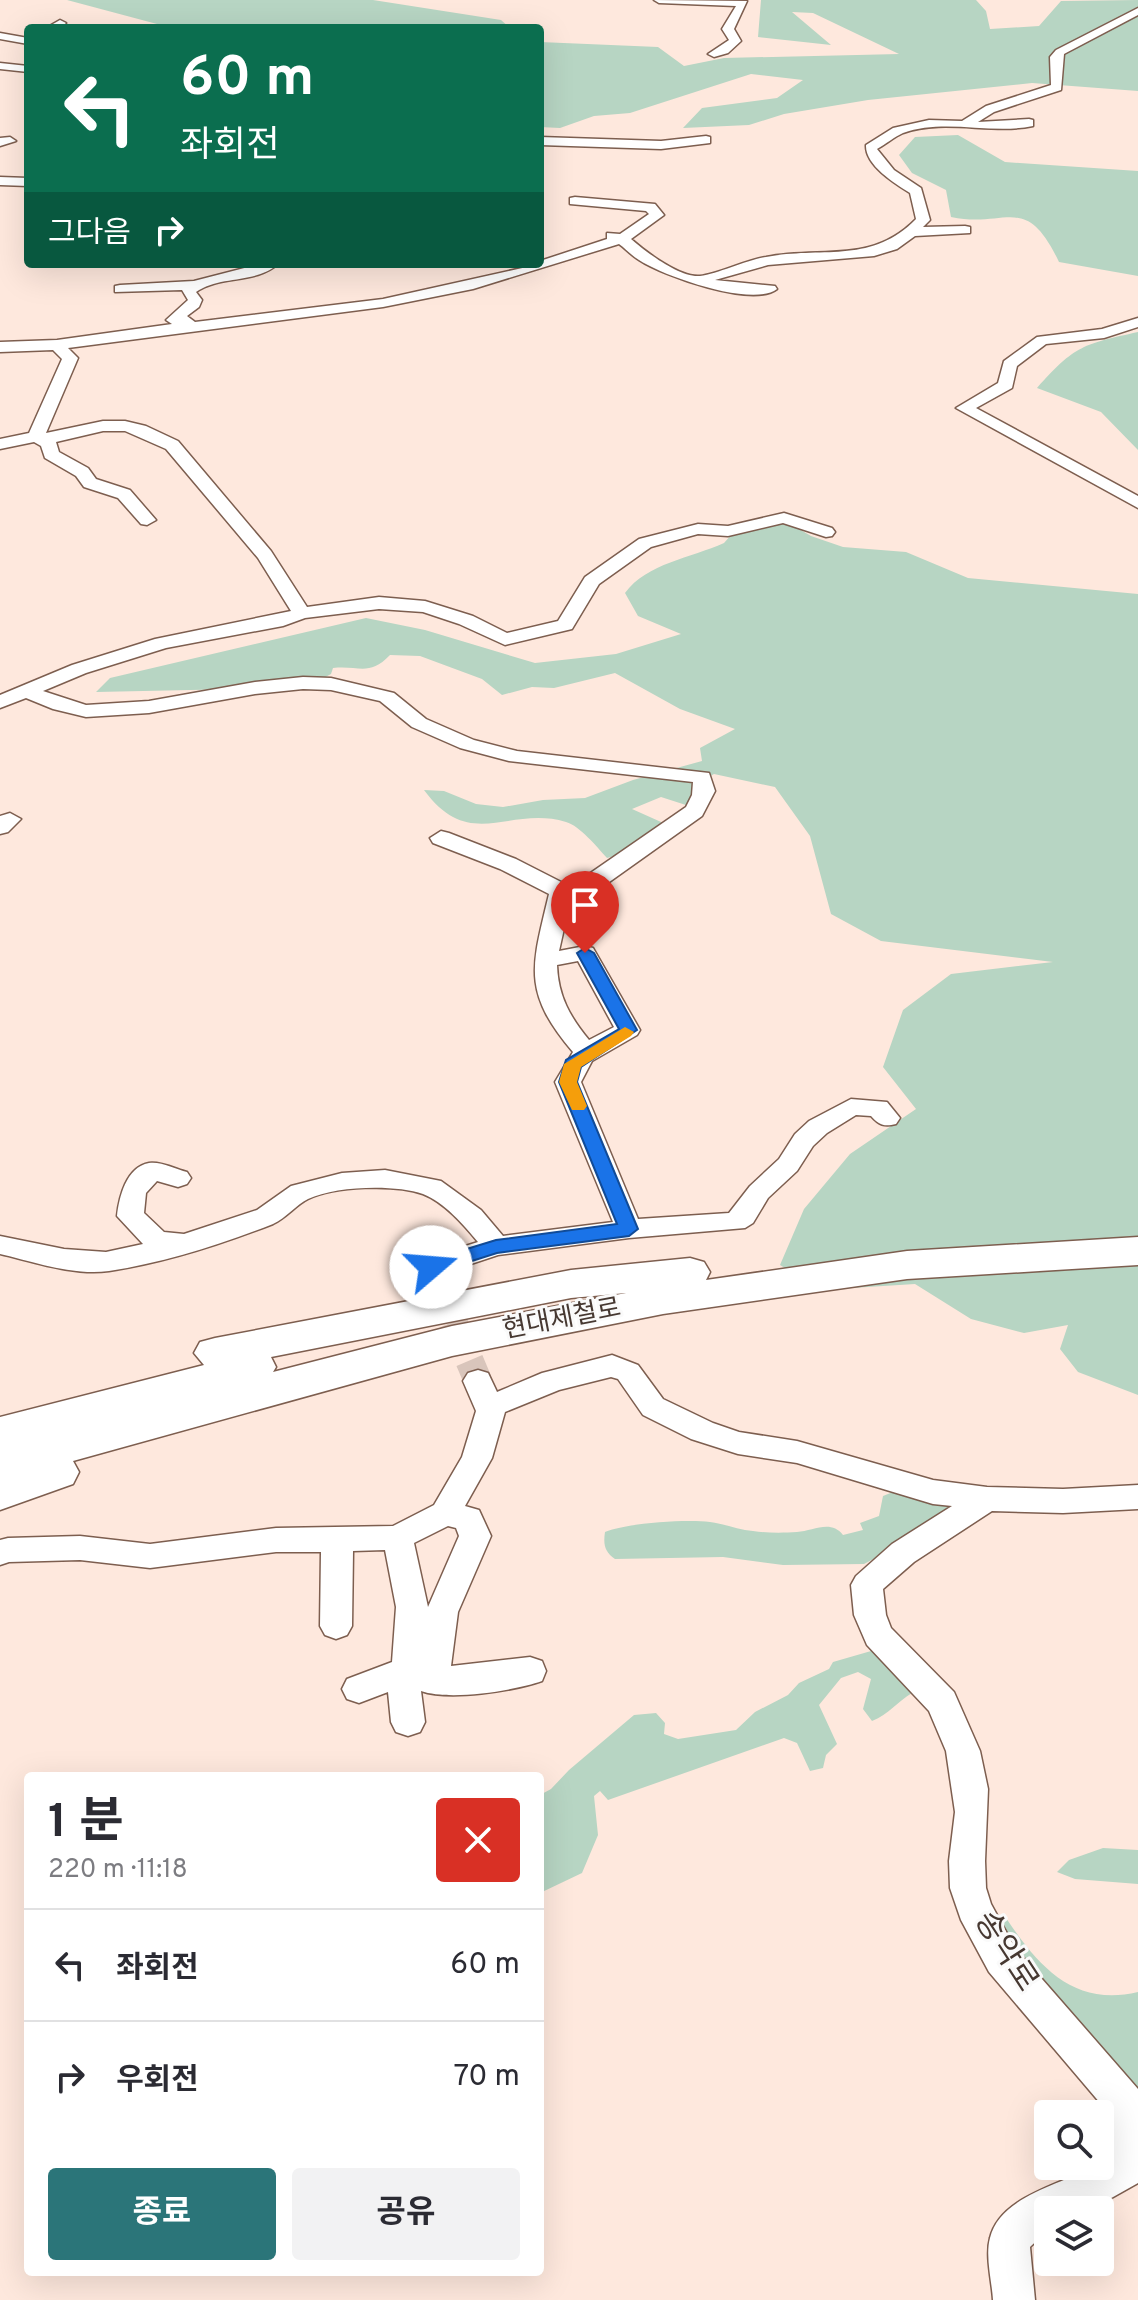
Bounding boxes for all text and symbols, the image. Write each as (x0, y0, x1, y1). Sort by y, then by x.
text: 60 m (180, 45, 314, 115)
icon: left (48, 56, 152, 160)
text: 좌회전 (180, 124, 279, 170)
icon: right (147, 208, 191, 252)
text: 그다음 (48, 216, 131, 253)
pin (551, 871, 619, 953)
icon: arrive (563, 883, 607, 927)
position arrow (389, 1225, 473, 1309)
street label: 현대제철로 (500, 1292, 624, 1348)
text: 1 분 (48, 1794, 123, 1854)
button: close (436, 1798, 520, 1882)
text: 220 m · 11:18 (48, 1854, 188, 1887)
street label: 송악로 (964, 1904, 1046, 2000)
icon: left (48, 1943, 92, 1987)
text: 60 m (450, 1947, 520, 1984)
text: 좌회전 (116, 1951, 199, 1988)
icon: right (48, 2055, 92, 2099)
text: 70 m (454, 2059, 520, 2096)
text: 우회전 (116, 2063, 199, 2100)
map controls (1034, 2100, 1114, 2276)
button: search (1034, 2100, 1114, 2180)
button: 종료 (48, 2168, 276, 2260)
button: 공유 (292, 2168, 520, 2260)
button: layers (1034, 2196, 1114, 2276)

